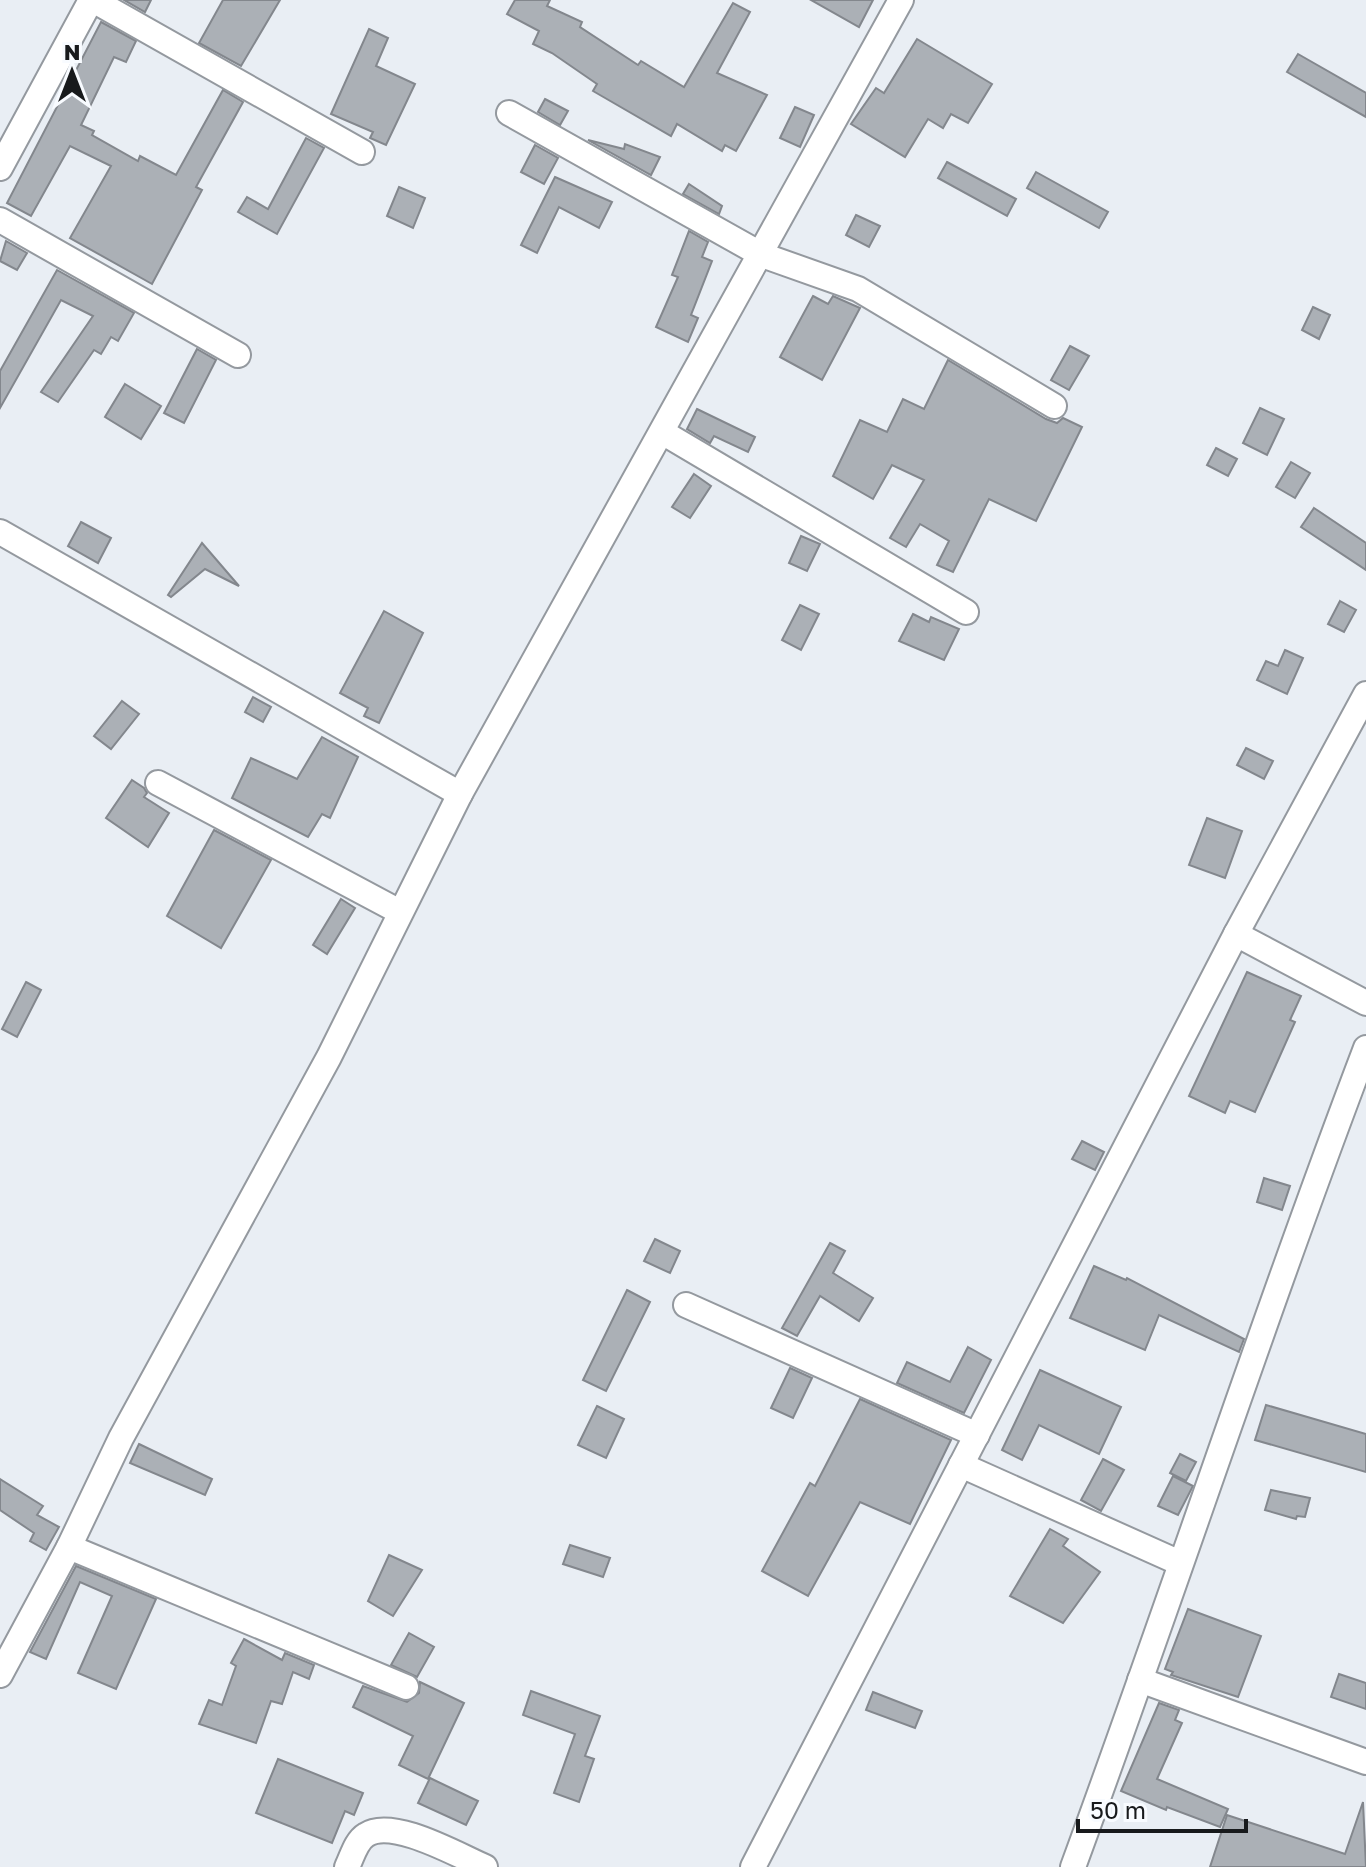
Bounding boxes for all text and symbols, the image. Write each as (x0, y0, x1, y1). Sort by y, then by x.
north arrow (32, 32, 112, 112)
text: N (64, 38, 80, 65)
scale bar (1078, 1783, 1246, 1833)
text: 50 m (1090, 1795, 1146, 1824)

